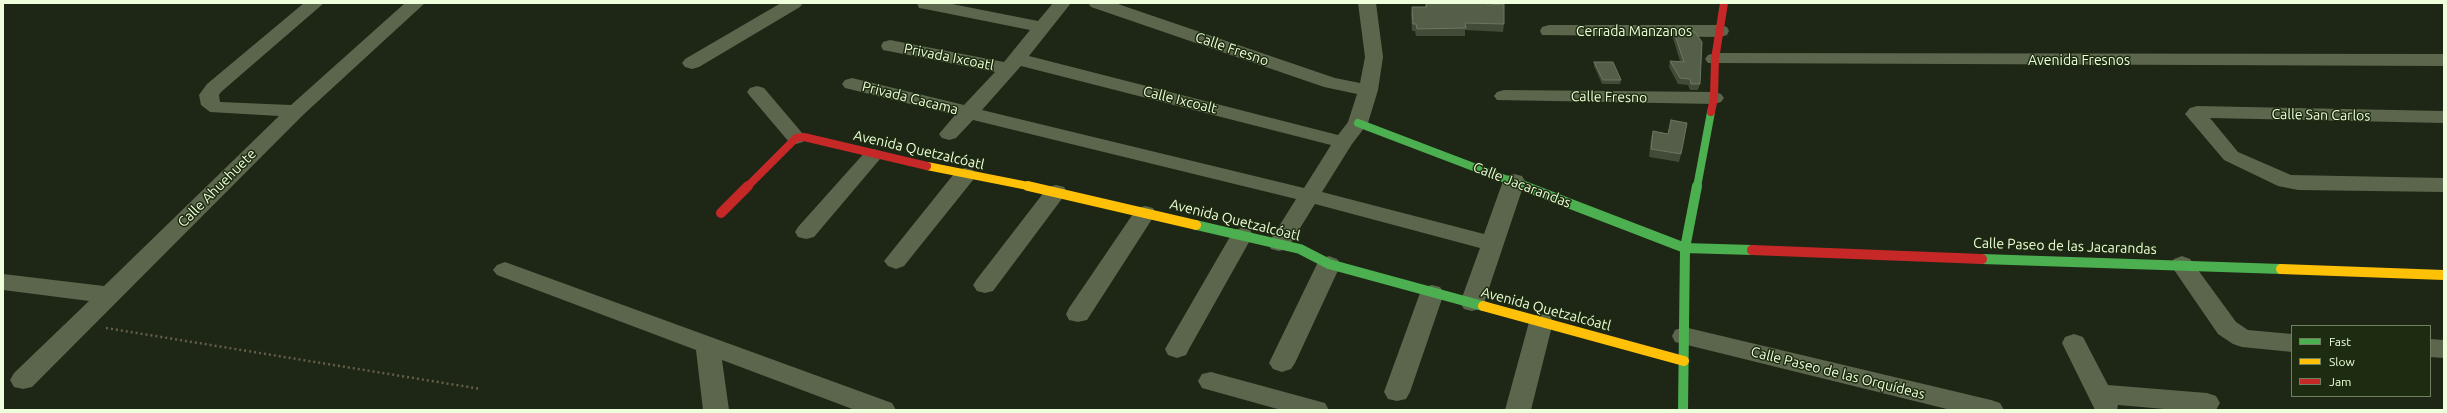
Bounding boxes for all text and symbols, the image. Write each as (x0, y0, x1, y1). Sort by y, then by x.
street label: Cerrada Manzanos (1576, 23, 1692, 39)
street label: Calle Fresno (1193, 29, 1271, 69)
street label: Privada Ixcoatl (903, 40, 995, 74)
street label: Avenida Fresnos (2028, 52, 2130, 68)
street label: Privada Cacama (860, 78, 960, 118)
street label: Calle Ixcoalt (1141, 83, 1219, 117)
street label: Calle Fresno (1571, 88, 1647, 106)
street label: Calle San Carlos (2271, 106, 2371, 124)
street label: Avenida Quetzalcóatl (852, 127, 986, 173)
street label: Calle Ahuehuete (174, 145, 260, 231)
street label: Calle Jacarandas (1471, 159, 1573, 211)
street label: Avenida Quetzalcóatl (1168, 196, 1302, 244)
street label: Calle Paseo de las Jacarandas (1973, 234, 2157, 258)
street label: Avenida Quetzalcóatl (1479, 284, 1613, 334)
legend (2291, 325, 2431, 397)
text: Fast (2329, 335, 2351, 348)
street label: Calle Paseo de las Orquídeas (1749, 343, 1927, 403)
text: Slow (2329, 355, 2355, 368)
text: Jam (2329, 375, 2351, 388)

